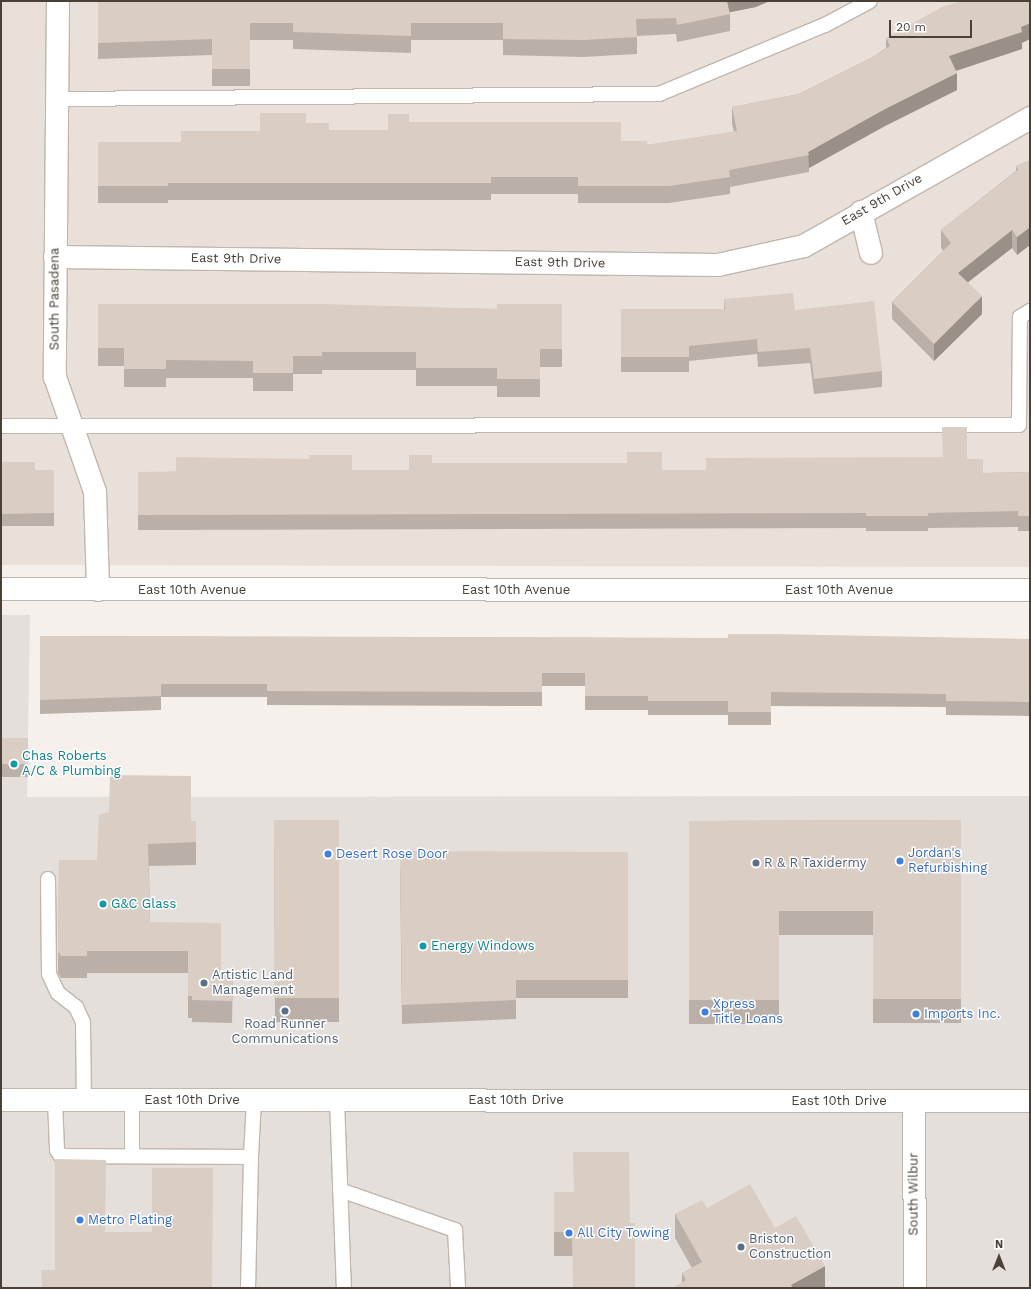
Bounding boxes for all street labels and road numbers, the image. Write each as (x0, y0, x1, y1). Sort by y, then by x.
street label: East 9th Drive (839, 171, 925, 229)
street label: South Pasadena (47, 248, 63, 350)
street label: East 9th Drive (191, 250, 281, 268)
street label: East 9th Drive (515, 254, 605, 272)
street label: East 10th Avenue (137, 582, 247, 598)
street label: East 10th Avenue (461, 582, 571, 598)
street label: East 10th Avenue (784, 582, 894, 598)
street label: East 10th Drive (144, 1092, 240, 1108)
street label: East 10th Drive (468, 1092, 564, 1108)
street label: East 10th Drive (791, 1093, 887, 1109)
street label: South Wilbur (906, 1152, 922, 1236)

